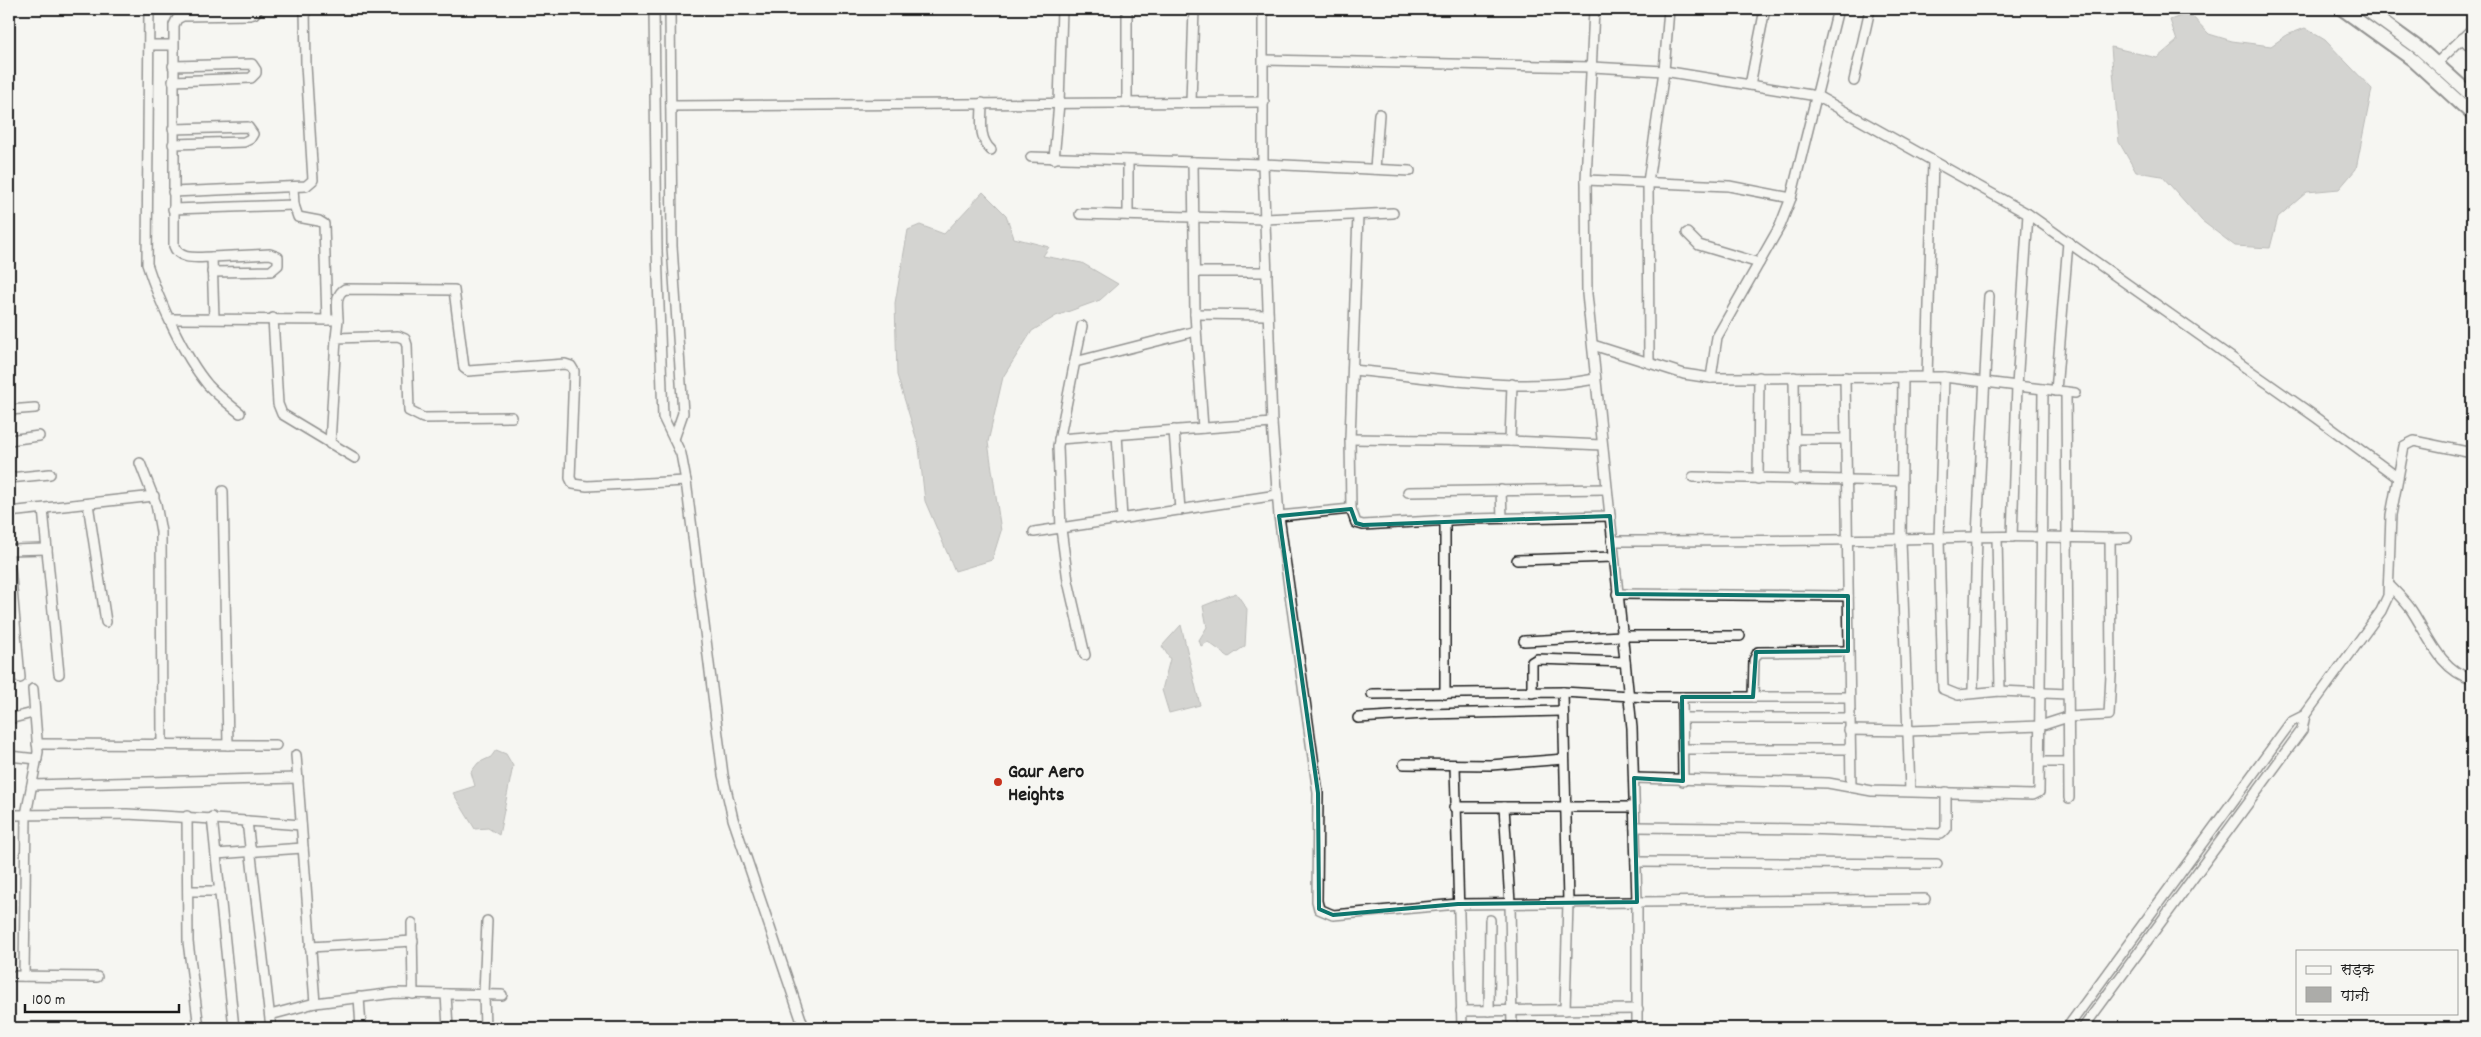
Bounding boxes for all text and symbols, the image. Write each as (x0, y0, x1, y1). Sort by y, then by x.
place label: Gaur Aero Heights (1008, 759, 1084, 810)
marker: Gaur Aero Heights (992, 776, 1004, 788)
legend (2296, 950, 2458, 1014)
text: सड़क (2340, 960, 2375, 982)
scale bar (25, 982, 179, 1014)
text: पानी (2340, 986, 2370, 1008)
text: 100 m (32, 990, 65, 1012)

